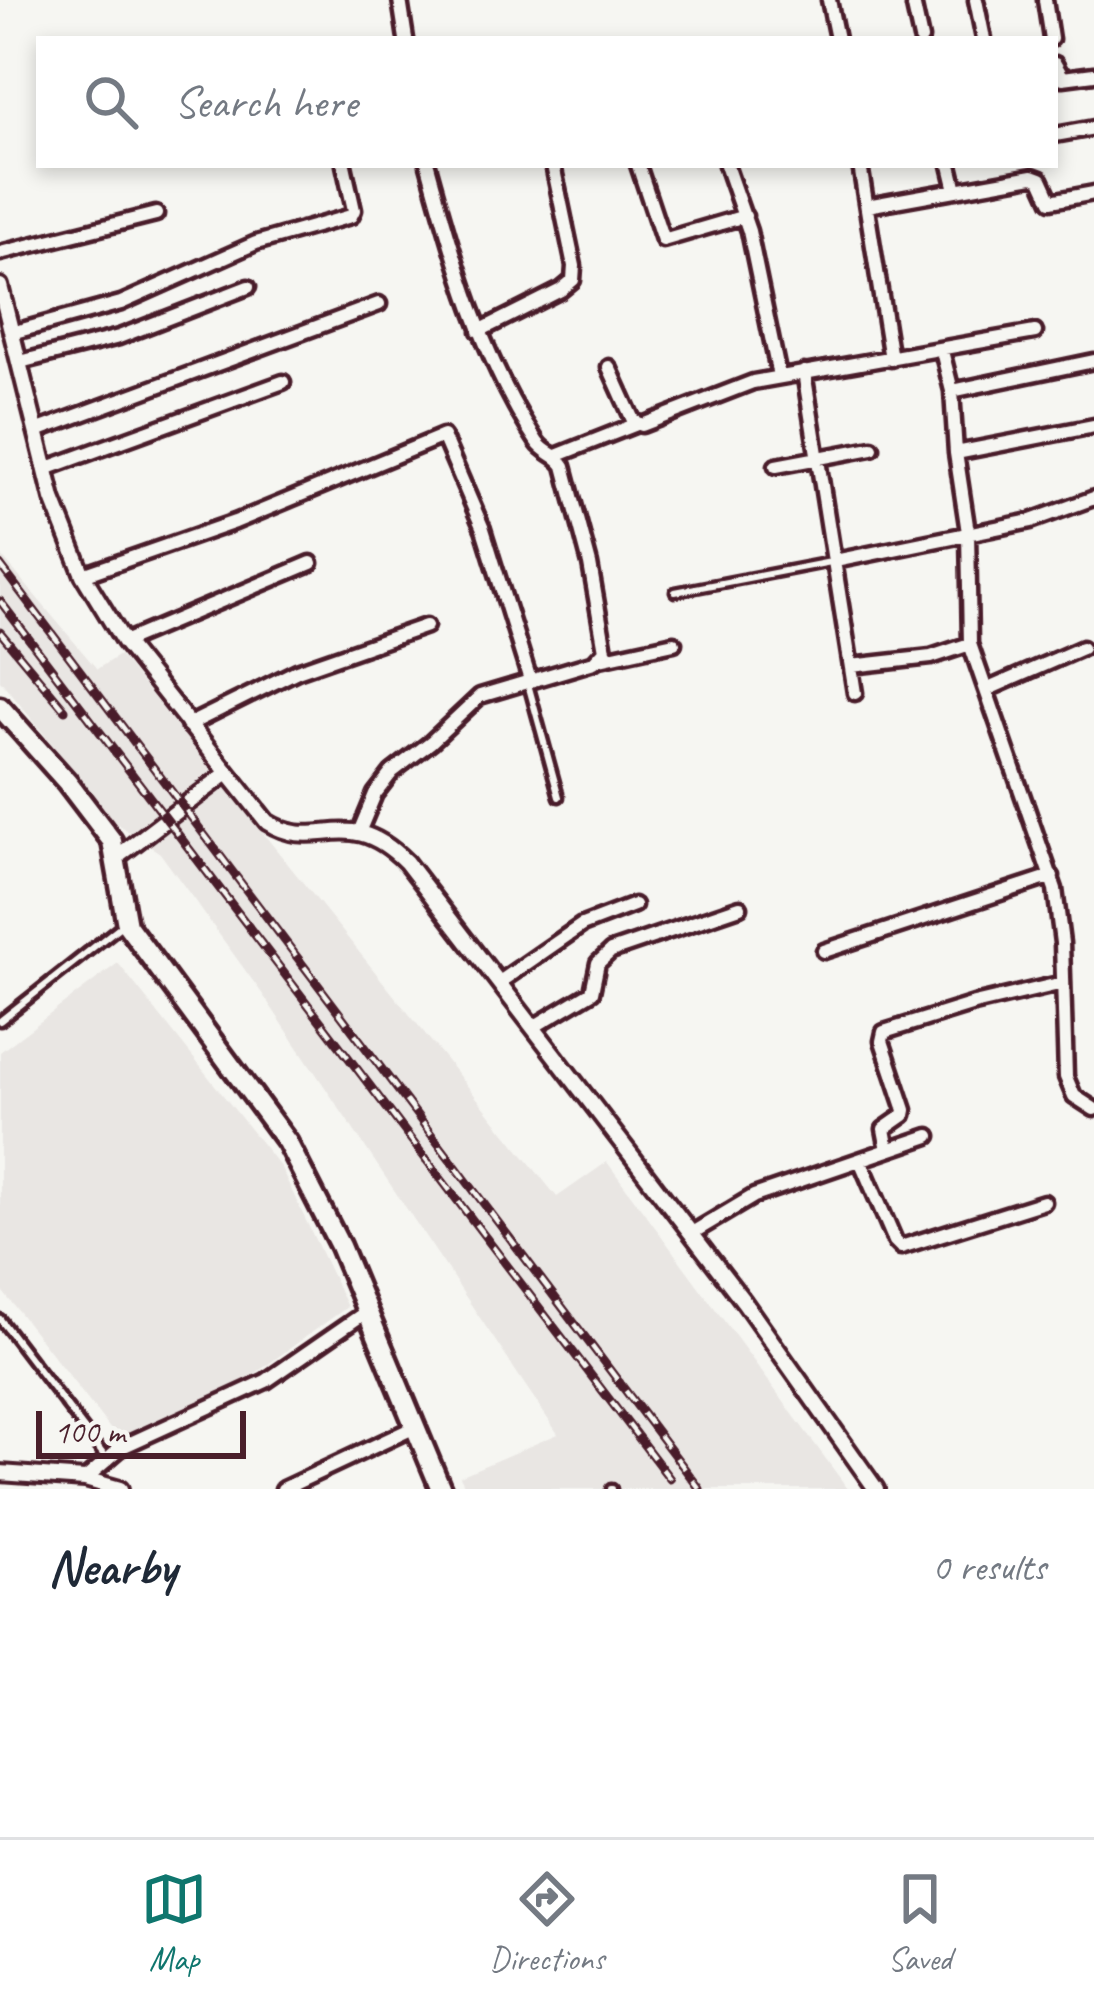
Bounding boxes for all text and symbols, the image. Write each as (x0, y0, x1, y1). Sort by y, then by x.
search box (36, 36, 1058, 168)
icon: search (78, 69, 144, 135)
text: Search here (174, 74, 357, 131)
scale bar (36, 1405, 246, 1458)
text: 100 m (54, 1411, 125, 1453)
text: Nearby (48, 1535, 176, 1599)
text: 0 results (932, 1543, 1046, 1592)
tab: Map (141, 1866, 207, 1980)
tab: Directions (490, 1866, 604, 1980)
tab: Saved (887, 1866, 953, 1980)

